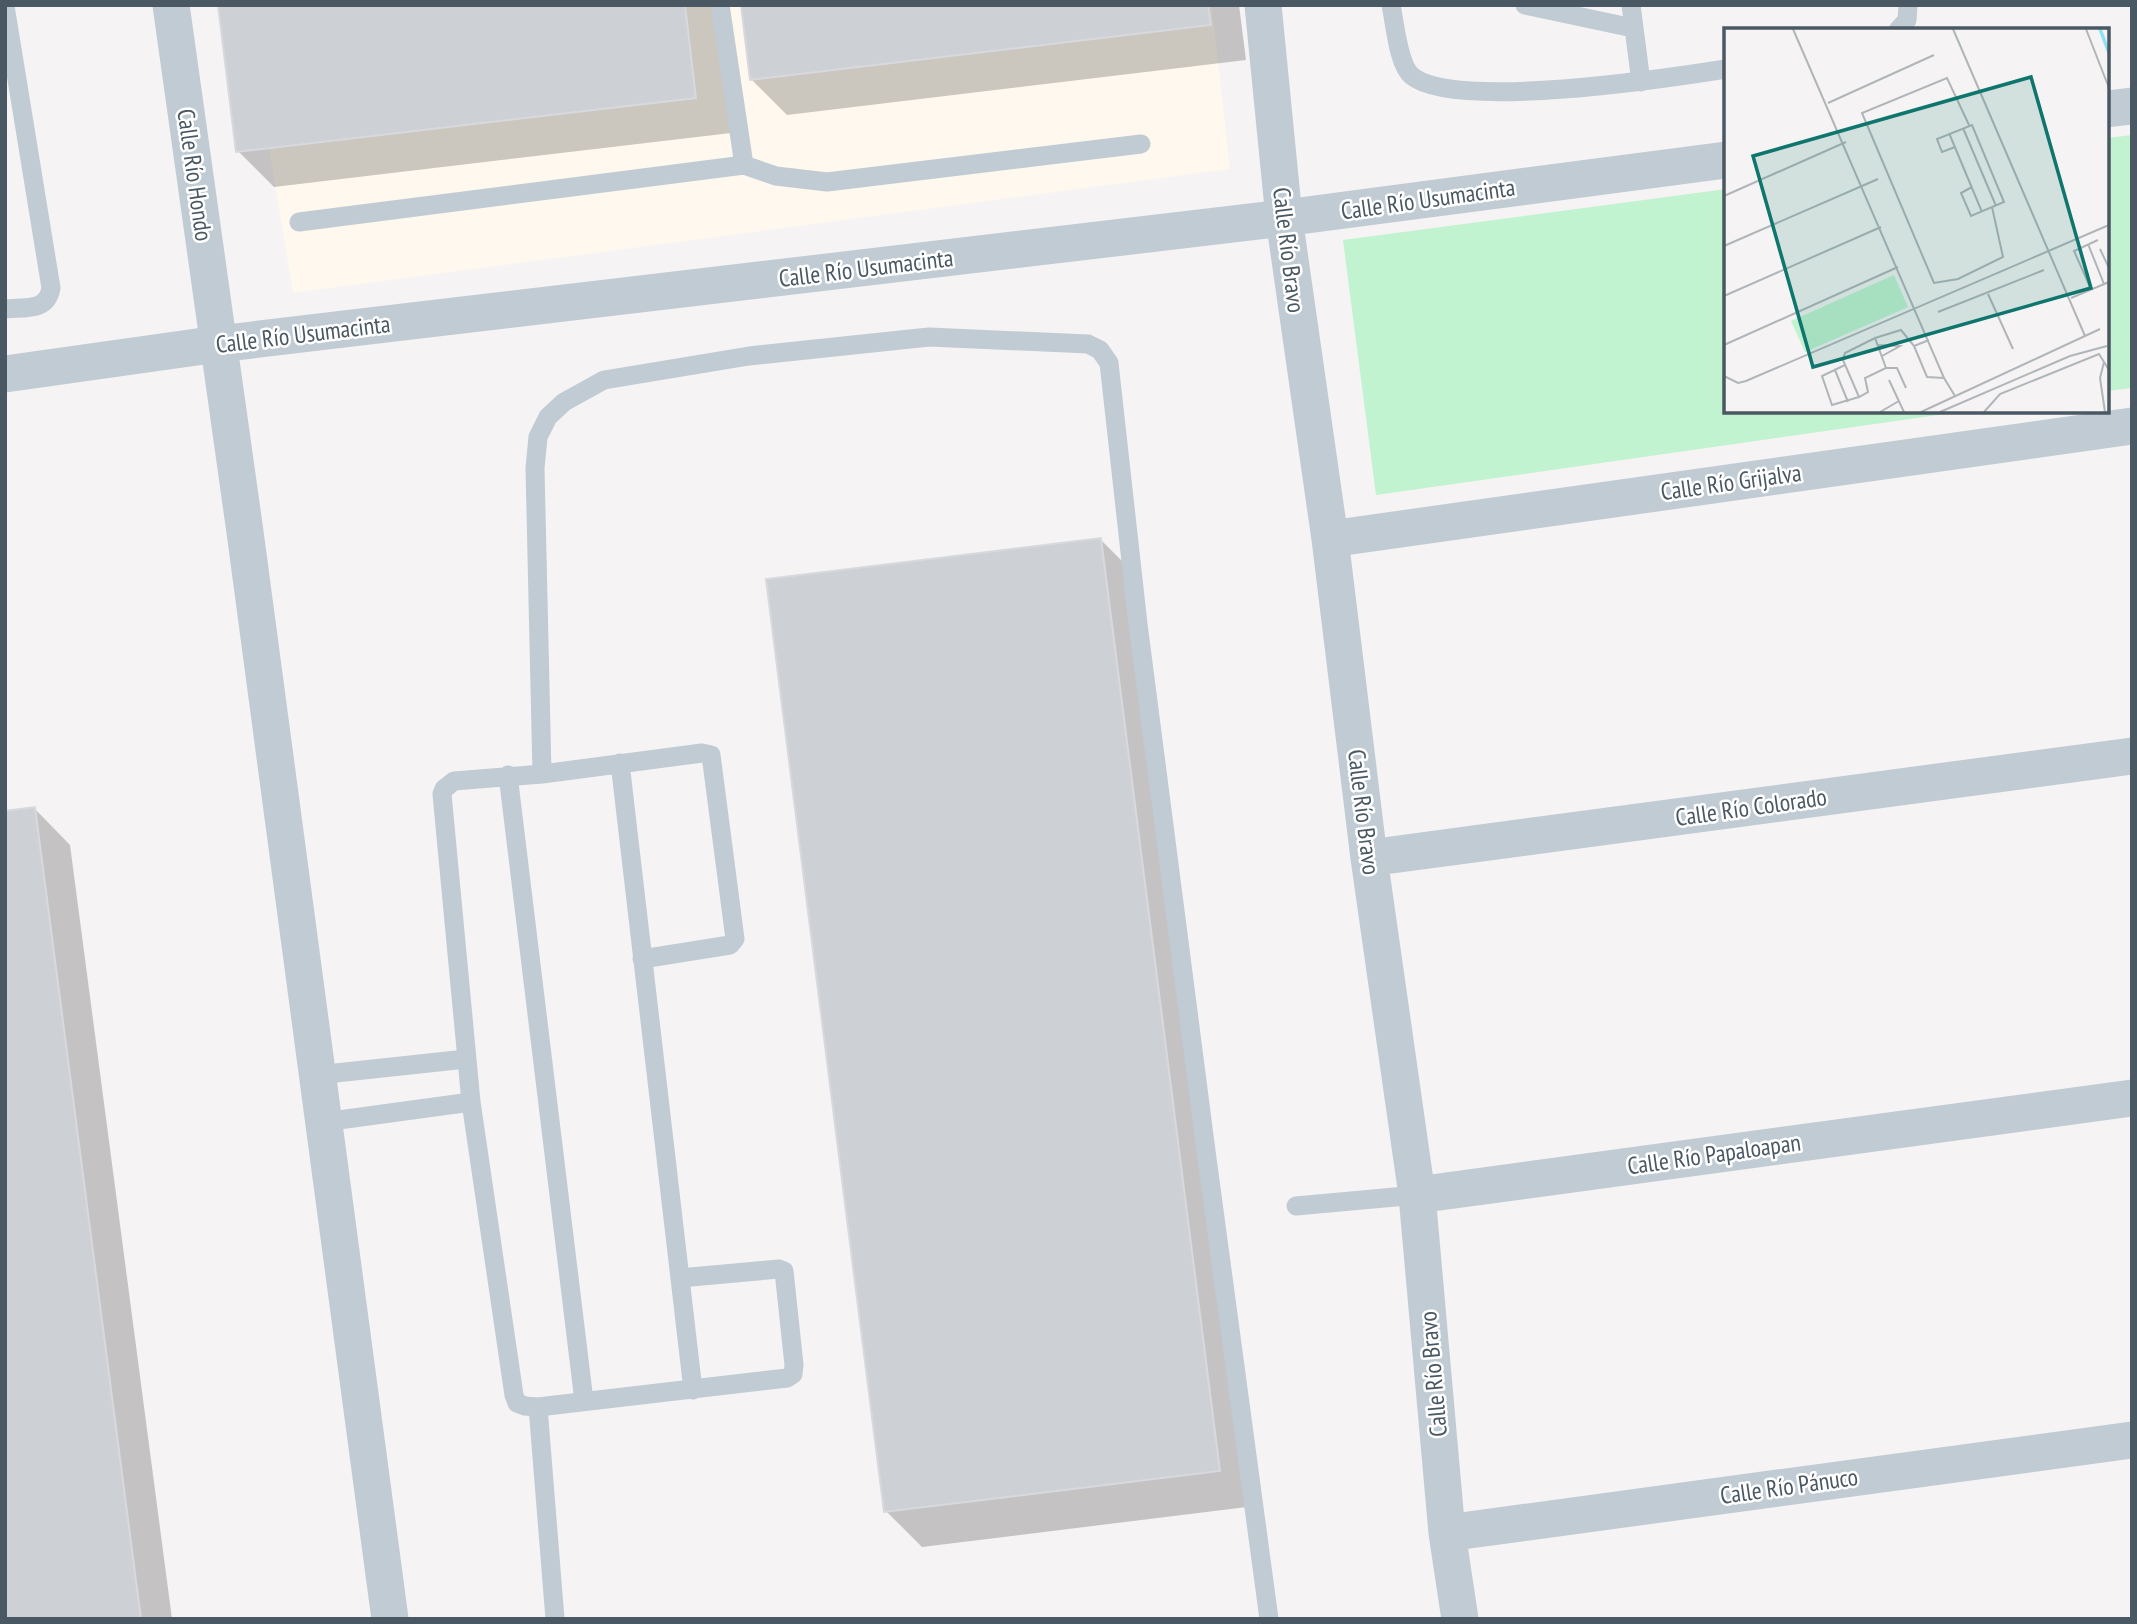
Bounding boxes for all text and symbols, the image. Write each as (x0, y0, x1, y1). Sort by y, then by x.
inset map (1724, 28, 2109, 413)
street label: Calle Río Hondo (170, 107, 220, 243)
street label: Calle Río Usumacinta (1339, 171, 1517, 227)
street label: Calle Río Bravo (1266, 186, 1312, 314)
street label: Calle Río Usumacinta (777, 242, 955, 294)
street label: Calle Río Usumacinta (214, 308, 392, 360)
street label: Calle Río Grijalva (1659, 457, 1803, 507)
street label: Calle Río Bravo (1341, 748, 1387, 876)
street label: Calle Río Colorado (1673, 781, 1829, 833)
street label: Calle Río Papaloapan (1625, 1127, 1803, 1181)
street label: Calle Río Bravo (1412, 1310, 1454, 1438)
street label: Calle Río Pánuco (1718, 1461, 1860, 1511)

